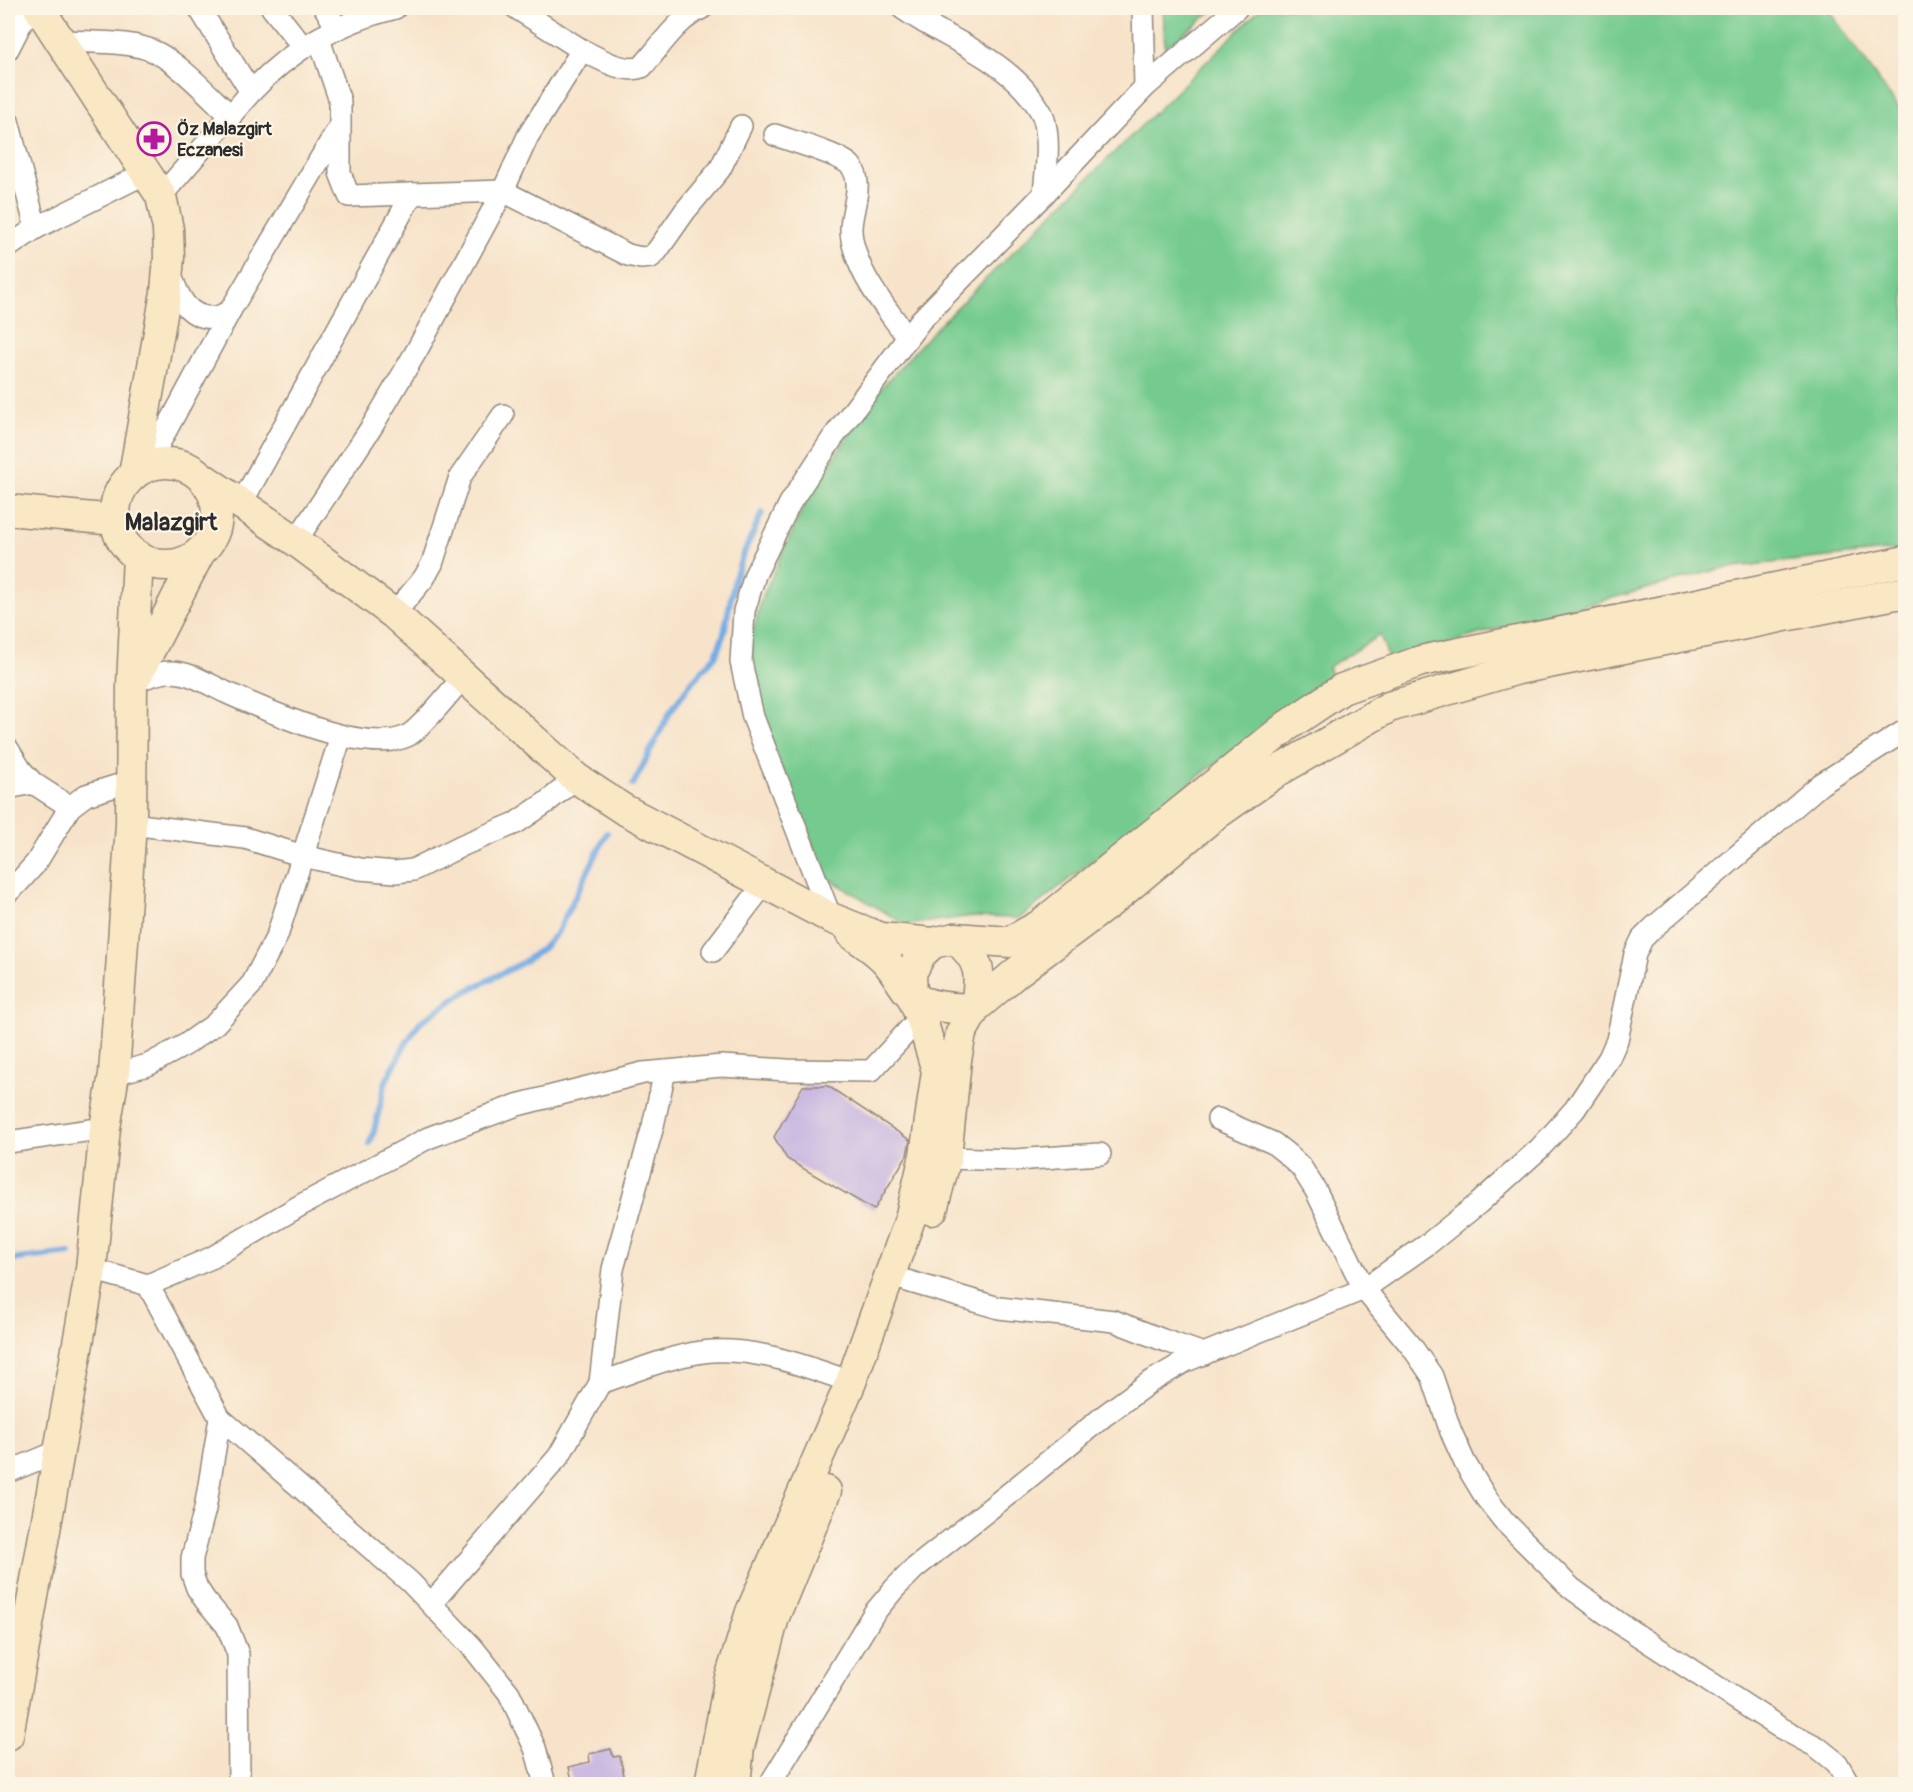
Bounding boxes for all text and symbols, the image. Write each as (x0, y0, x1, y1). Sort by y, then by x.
place label: Öz Malazgirt Eczanesi (177, 118, 272, 162)
pharmacy icon: Öz Malazgirt Eczanesi (136, 121, 172, 157)
district label: Malazgirt (125, 508, 219, 537)

